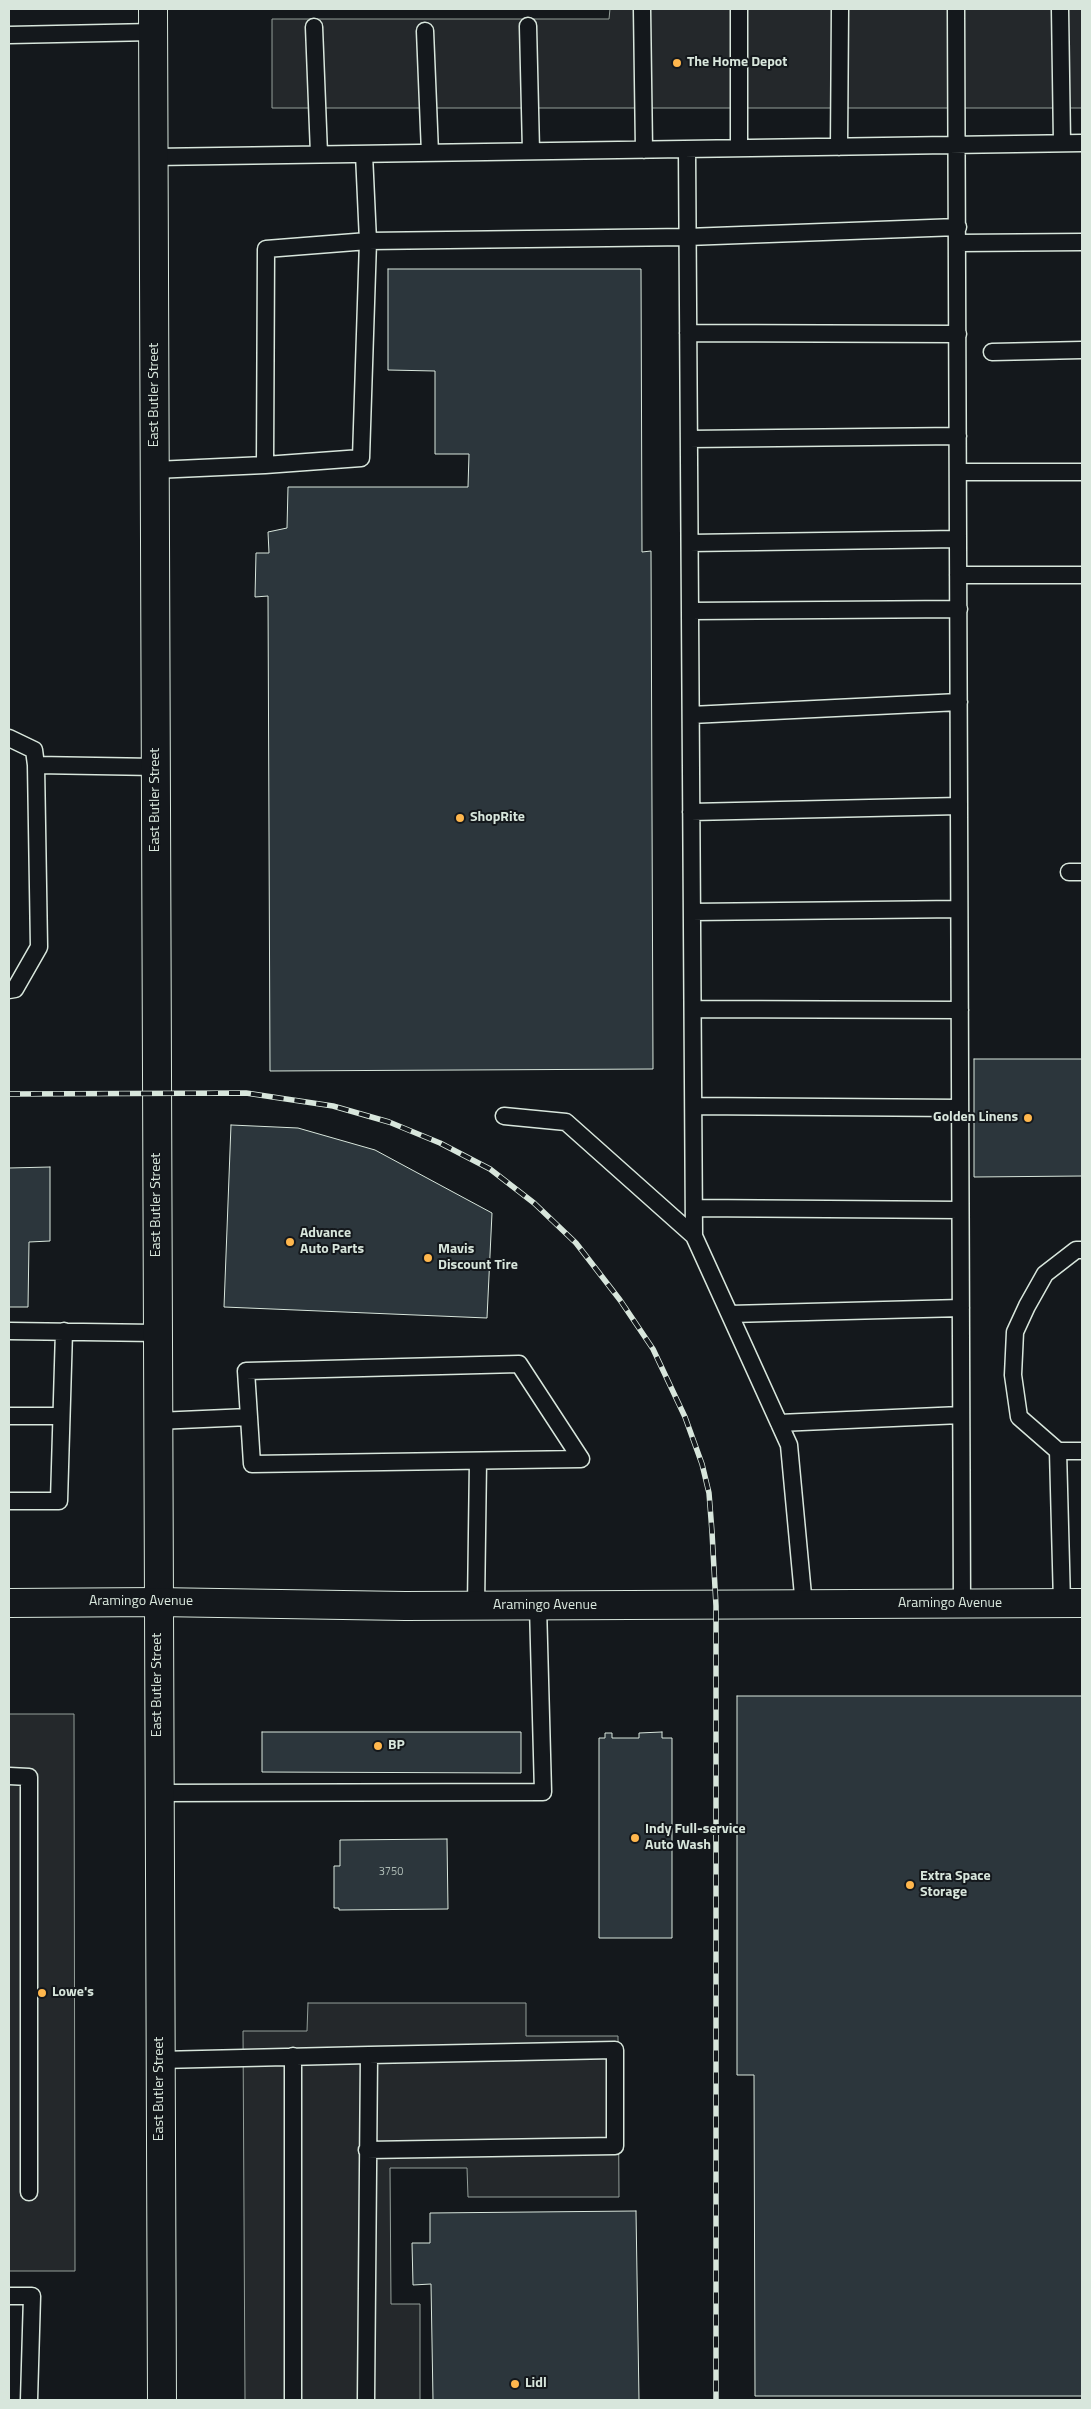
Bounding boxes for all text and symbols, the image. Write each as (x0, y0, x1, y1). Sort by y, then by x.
place label: The Home Depot (687, 55, 787, 71)
marker: The Home Depot (671, 57, 683, 69)
street label: East Butler Street (147, 343, 163, 447)
street label: East Butler Street (148, 748, 164, 852)
place label: ShopRite (470, 810, 525, 826)
marker: ShopRite (454, 812, 466, 824)
place label: Golden Linens (933, 1110, 1018, 1126)
marker: Golden Linens (1022, 1112, 1034, 1124)
street label: East Butler Street (149, 1153, 165, 1257)
place label: Advance Auto Parts (300, 1226, 364, 1258)
marker: Advance Auto Parts (284, 1236, 296, 1248)
place label: Mavis Discount Tire (438, 1242, 518, 1274)
marker: Mavis Discount Tire (422, 1252, 434, 1264)
street label: Aramingo Avenue (89, 1594, 193, 1610)
street label: Aramingo Avenue (898, 1596, 1002, 1612)
street label: Aramingo Avenue (493, 1598, 597, 1614)
street label: East Butler Street (150, 1633, 166, 1737)
place label: BP (388, 1738, 405, 1754)
marker: BP (372, 1740, 384, 1752)
place label: Indy Full-service Auto Wash (645, 1822, 746, 1854)
marker: Indy Full-service Auto Wash (629, 1832, 641, 1844)
house number: 3750 (379, 1865, 403, 1879)
place label: Extra Space Storage (920, 1869, 991, 1901)
marker: Extra Space Storage (904, 1879, 916, 1891)
place label: Lowe's (52, 1985, 94, 2001)
marker: Lowe's (36, 1987, 48, 1999)
street label: East Butler Street (152, 2037, 168, 2141)
place label: Lidl (525, 2376, 547, 2392)
marker: Lidl (509, 2378, 521, 2390)

